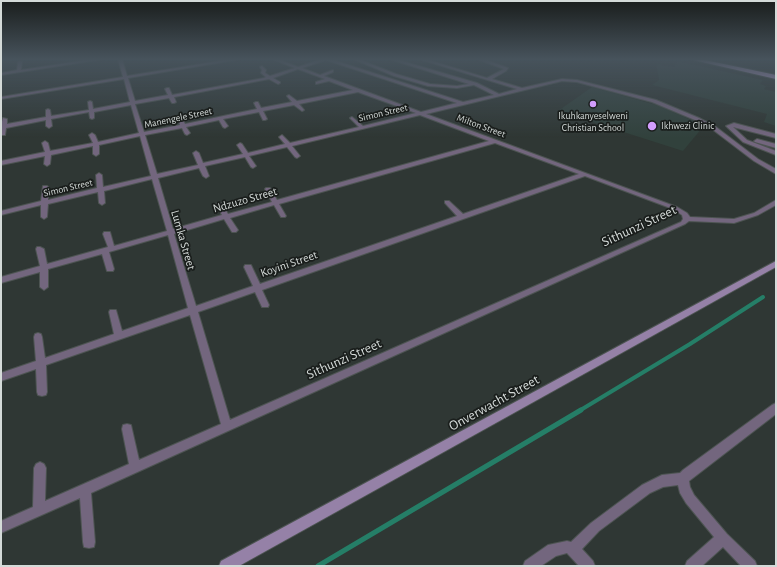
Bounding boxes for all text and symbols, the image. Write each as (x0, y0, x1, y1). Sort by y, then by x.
marker: Ikuhkanyeselweni Christian School (588, 99, 598, 109)
street label: Simon Street (357, 101, 409, 125)
street label: Manengele Street (143, 105, 213, 131)
place label: Ikuhkanyeselweni Christian School (558, 110, 628, 134)
street label: Milton Street (455, 112, 507, 140)
marker: Ikhwezi Clinic (646, 120, 658, 132)
place label: Ikhwezi Clinic (661, 120, 714, 132)
street label: Simon Street (42, 176, 94, 200)
street label: Ndzuzo Street (211, 184, 279, 216)
street label: Sithunzi Street (599, 201, 679, 251)
street label: Lumka Street (168, 208, 198, 272)
street label: Koyini Street (259, 248, 319, 280)
street label: Sithunzi Street (304, 335, 384, 383)
street label: Onverwacht Street (446, 371, 542, 435)

